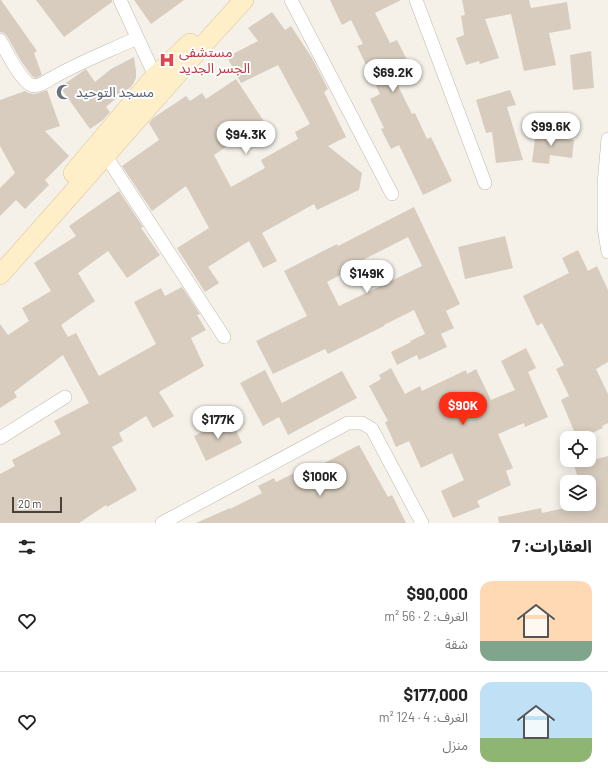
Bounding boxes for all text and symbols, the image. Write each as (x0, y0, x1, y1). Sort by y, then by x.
place label: مستشفى الجسر الجديد (179, 43, 250, 77)
hospital icon: مستشفى الجسر الجديد (158, 51, 176, 69)
pin: $69.2K (360, 59, 426, 93)
text: $69.2K (373, 64, 413, 80)
mosque icon: مسجد التوحيد (55, 83, 73, 101)
place label: مسجد التوحيد (76, 83, 154, 101)
pin: $99.6K (518, 113, 584, 147)
text: $99.6K (531, 118, 571, 134)
pin: $94.3K (213, 121, 279, 155)
text: $94.3K (226, 126, 266, 142)
pin: $149K (339, 260, 395, 294)
text: $149K (350, 265, 384, 281)
pin: $90K (439, 392, 487, 426)
text: $90K (448, 397, 478, 413)
pin: $177K (190, 406, 246, 440)
text: $177K (201, 411, 235, 427)
map controls (560, 431, 596, 511)
button: locate (560, 431, 596, 467)
pin: $100K (292, 463, 348, 497)
text: $100K (303, 468, 338, 484)
button: layers (560, 475, 596, 511)
scale bar (12, 495, 62, 514)
text: 20 m (18, 497, 41, 510)
text: العقارات: 7 (512, 535, 592, 555)
icon: filters (16, 536, 38, 558)
text: $90,000 (406, 583, 468, 603)
icon: home (512, 597, 560, 645)
text: الغرف: 2 · 56 m² (384, 608, 468, 624)
icon: heart (16, 610, 38, 632)
text: شقة (445, 636, 468, 652)
text: $177,000 (403, 684, 468, 704)
icon: home (512, 698, 560, 746)
text: الغرف: 4 · 124 m² (379, 709, 468, 725)
icon: heart (16, 711, 38, 733)
text: منزل (443, 737, 468, 753)

